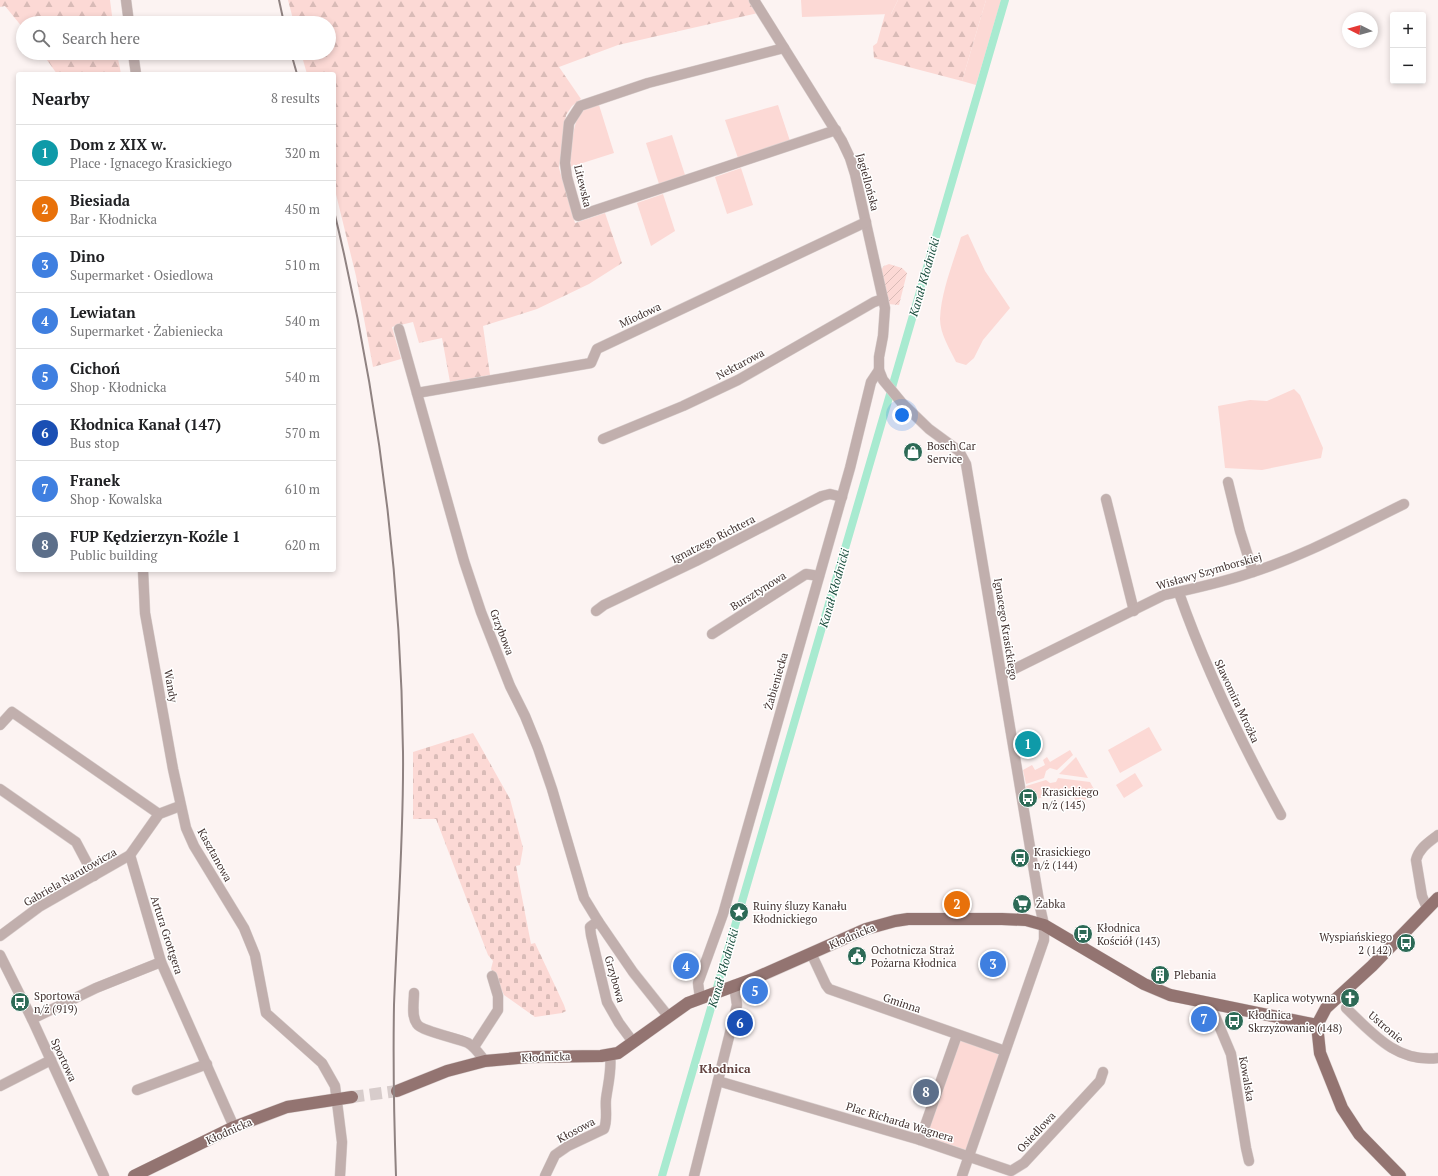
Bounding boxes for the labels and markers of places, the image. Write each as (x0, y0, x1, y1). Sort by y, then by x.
place label: Bosch Car Service (927, 439, 977, 466)
shop icon: Bosch Car Service (902, 441, 924, 463)
pin: 1 (1015, 729, 1041, 759)
place label: Krasickiego n/ż (145) (1042, 785, 1098, 812)
bus stop icon: Krasickiego n/ż (145) (1017, 787, 1039, 809)
place label: Krasickiego n/ż (144) (1034, 845, 1090, 872)
bus stop icon: Krasickiego n/ż (144) (1009, 847, 1031, 869)
pin: 2 (944, 889, 970, 919)
supermarket icon: Żabka (1011, 893, 1033, 915)
place label: Żabka (1036, 897, 1066, 911)
place label: Ruiny śluzy Kanału Kłodnickiego (753, 899, 848, 926)
place icon: Ruiny śluzy Kanału Kłodnickiego (728, 901, 750, 923)
place label: Kłodnica Kościół (143) (1097, 921, 1161, 948)
bus stop icon: Kłodnica Kościół (143) (1072, 923, 1094, 945)
place label: Wyspiańskiego 2 (142) (1319, 930, 1392, 957)
bus stop icon: Wyspiańskiego 2 (142) (1395, 932, 1417, 954)
place label: Ochotnicza Straż Pożarna Kłodnica (871, 943, 957, 970)
public building icon: Ochotnicza Straż Pożarna Kłodnica (846, 945, 868, 967)
pin: 3 (980, 949, 1006, 979)
pin: 4 (673, 951, 699, 981)
building icon: Plebania (1149, 964, 1171, 986)
place label: Plebania (1174, 968, 1217, 982)
pin: 5 (742, 976, 768, 1006)
church icon: Kaplica wotywna (1339, 987, 1361, 1009)
place label: Sportowa n/ż (919) (34, 989, 80, 1016)
bus stop icon: Sportowa n/ż (919) (9, 991, 31, 1013)
place label: Kaplica wotywna (1253, 991, 1336, 1005)
pin: 7 (1191, 1004, 1217, 1034)
pin: 6 (727, 1008, 753, 1038)
place label: Kłodnica Skrzyżowanie (148) (1248, 1008, 1342, 1035)
bus stop icon: Kłodnica Skrzyżowanie (148) (1223, 1010, 1245, 1032)
pin: 8 (913, 1077, 939, 1107)

